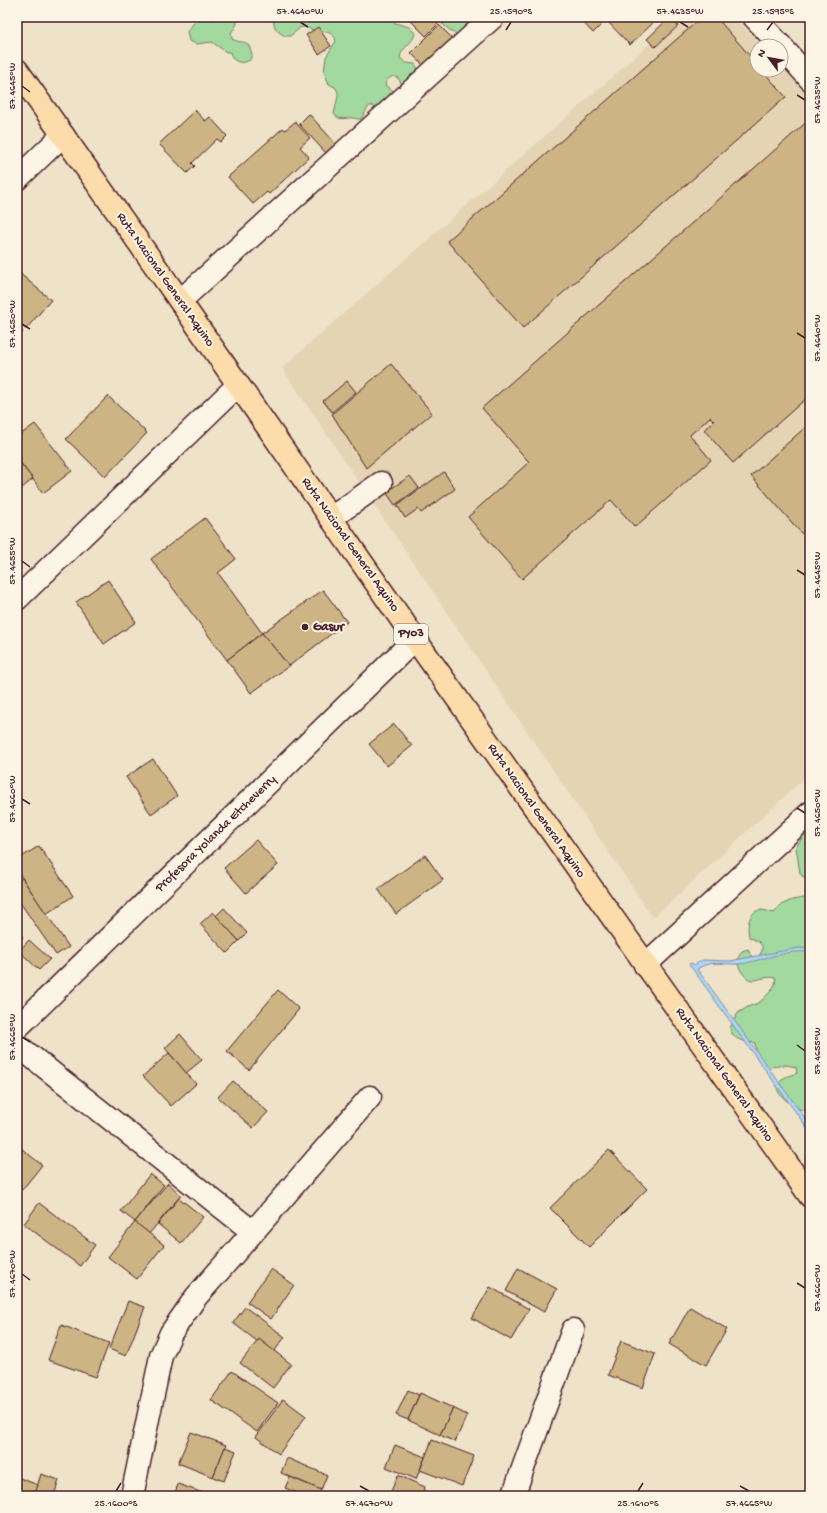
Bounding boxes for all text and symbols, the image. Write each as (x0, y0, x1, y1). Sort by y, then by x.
text: 57.4640°W (277, 6, 324, 18)
text: 25.1590°S (490, 6, 533, 18)
text: 57.4635°W (657, 6, 704, 18)
text: 25.1595°S (752, 6, 794, 18)
north arrow (749, 38, 789, 78)
text: N (755, 48, 769, 60)
text: 57.4645°W (7, 62, 19, 109)
text: 57.4635°W (812, 76, 824, 123)
street label: Ruta Nacional General Aquino (113, 210, 217, 350)
text: 57.4650°W (7, 300, 19, 348)
text: 57.4640°W (812, 314, 824, 361)
street label: Ruta Nacional General Aquino (298, 475, 402, 615)
text: 57.4655°W (7, 537, 19, 584)
text: 57.4645°W (812, 551, 824, 598)
place label: Gasur (313, 620, 345, 635)
marker: Gasur (300, 622, 310, 632)
road number: PY03 (394, 624, 428, 644)
street label: Ruta Nacional General Aquino (484, 741, 588, 881)
street label: Profesora Yolanda Etcheverry (152, 772, 280, 896)
text: 57.4660°W (7, 775, 19, 823)
text: 57.4650°W (812, 789, 824, 837)
street label: Ruta Nacional General Aquino (672, 1005, 776, 1145)
text: 57.4665°W (7, 1013, 19, 1060)
text: 57.4655°W (812, 1027, 824, 1074)
text: 57.4670°W (7, 1250, 19, 1298)
text: 57.4660°W (812, 1264, 824, 1312)
text: 25.1600°S (95, 1498, 138, 1510)
text: 57.4670°W (345, 1498, 393, 1510)
text: 25.1610°S (617, 1498, 659, 1510)
text: 57.4665°W (726, 1498, 773, 1510)

